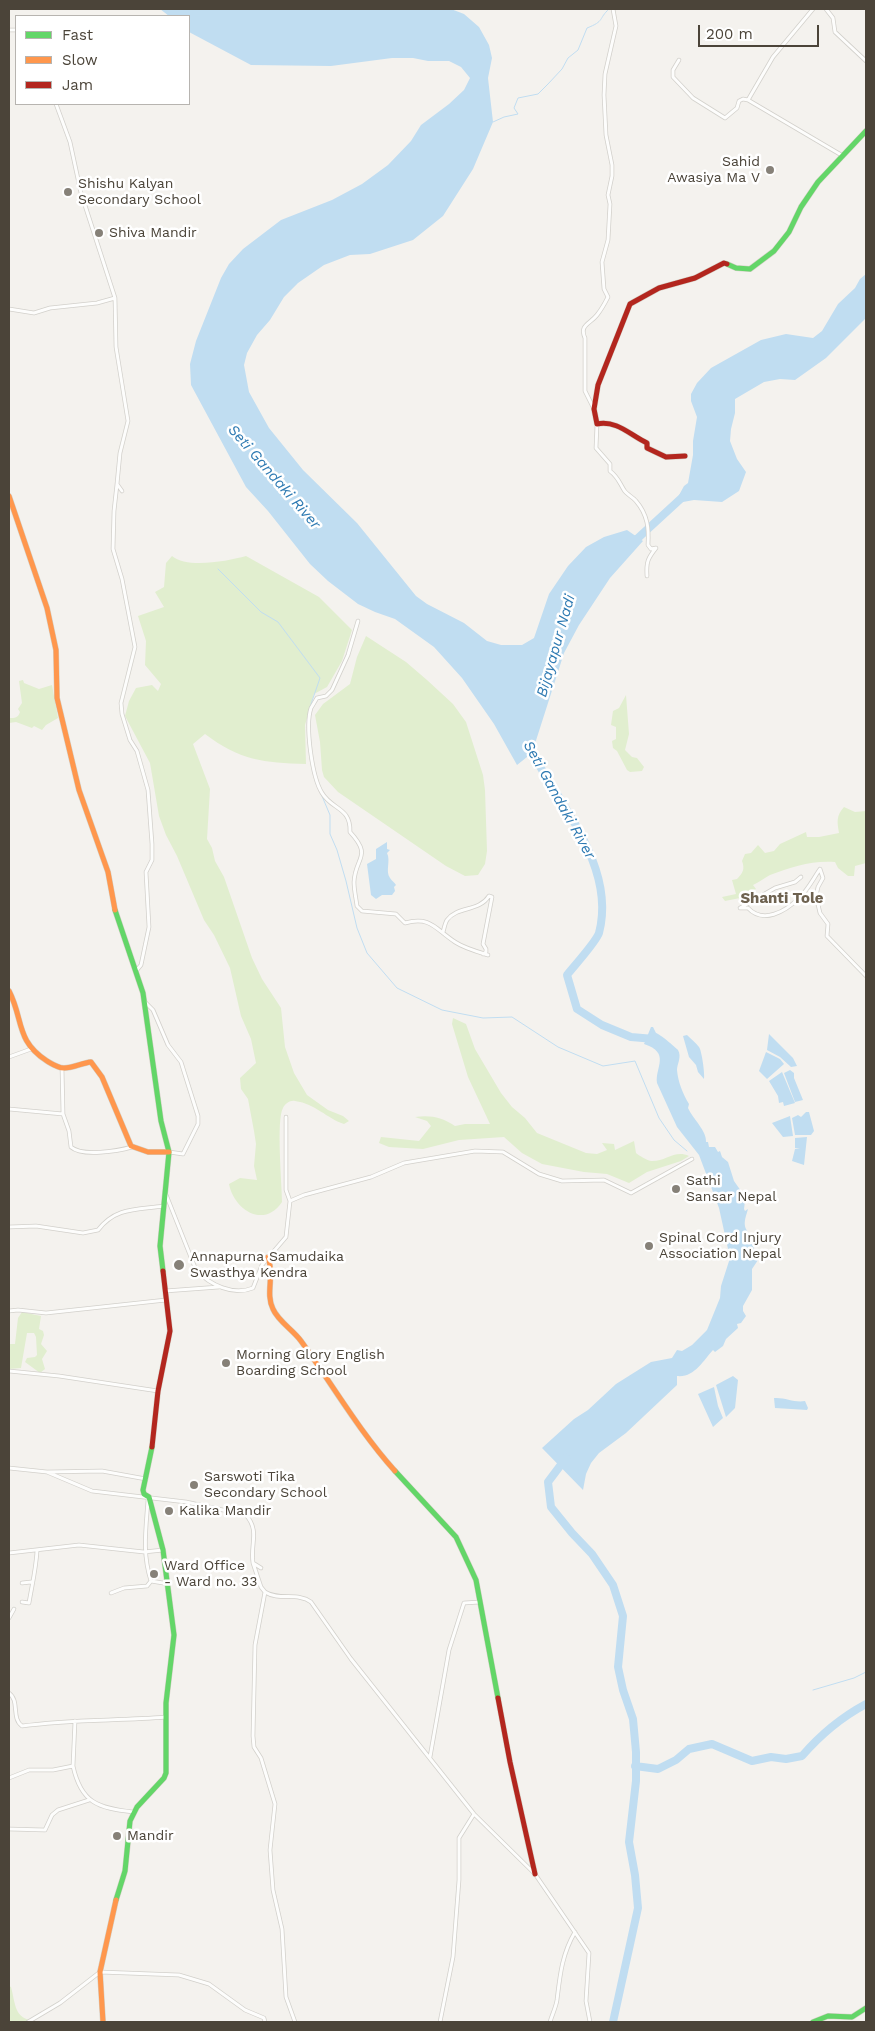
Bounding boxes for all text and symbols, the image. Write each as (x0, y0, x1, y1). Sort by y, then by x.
legend (15, 15, 190, 105)
scale bar (700, 15, 821, 47)
text: 200 m (706, 25, 753, 43)
text: Fast (62, 26, 93, 44)
text: Slow (62, 51, 98, 69)
text: Jam (62, 76, 93, 94)
place label: Sahid Awasiya Ma V (667, 154, 760, 186)
marker: Sahid Awasiya Ma V (764, 164, 776, 176)
place label: Shishu Kalyan Secondary School (78, 176, 201, 208)
marker: Shishu Kalyan Secondary School (62, 186, 74, 198)
place label: Shiva Mandir (109, 225, 197, 241)
marker: Shiva Mandir (93, 227, 105, 239)
water label: Seti Gandaki River (224, 421, 324, 533)
water label: Bijayapur Nadi (533, 593, 579, 699)
water label: Seti Gandaki River (519, 738, 599, 862)
district label: Shanti Tole (740, 890, 824, 908)
place label: Sathi Sansar Nepal (686, 1173, 776, 1206)
marker: Sathi Sansar Nepal (670, 1183, 682, 1195)
place label: Spinal Cord Injury Association Nepal (659, 1230, 781, 1262)
marker: Spinal Cord Injury Association Nepal (643, 1240, 655, 1252)
place label: Annapurna Samudaika Swasthya Kendra (190, 1249, 344, 1282)
marker: Annapurna Samudaika Swasthya Kendra (172, 1258, 186, 1272)
place label: Morning Glory English Boarding School (236, 1347, 385, 1380)
marker: Morning Glory English Boarding School (220, 1357, 232, 1369)
place label: Sarswoti Tika Secondary School (204, 1469, 327, 1501)
marker: Sarswoti Tika Secondary School (188, 1479, 200, 1491)
place label: Kalika Mandir (179, 1503, 271, 1519)
marker: Kalika Mandir (163, 1505, 175, 1517)
place label: Ward Office - Ward no. 33 (164, 1558, 257, 1590)
marker: Ward Office - Ward no. 33 (148, 1568, 160, 1580)
place label: Mandir (127, 1828, 174, 1844)
marker: Mandir (111, 1830, 123, 1842)

